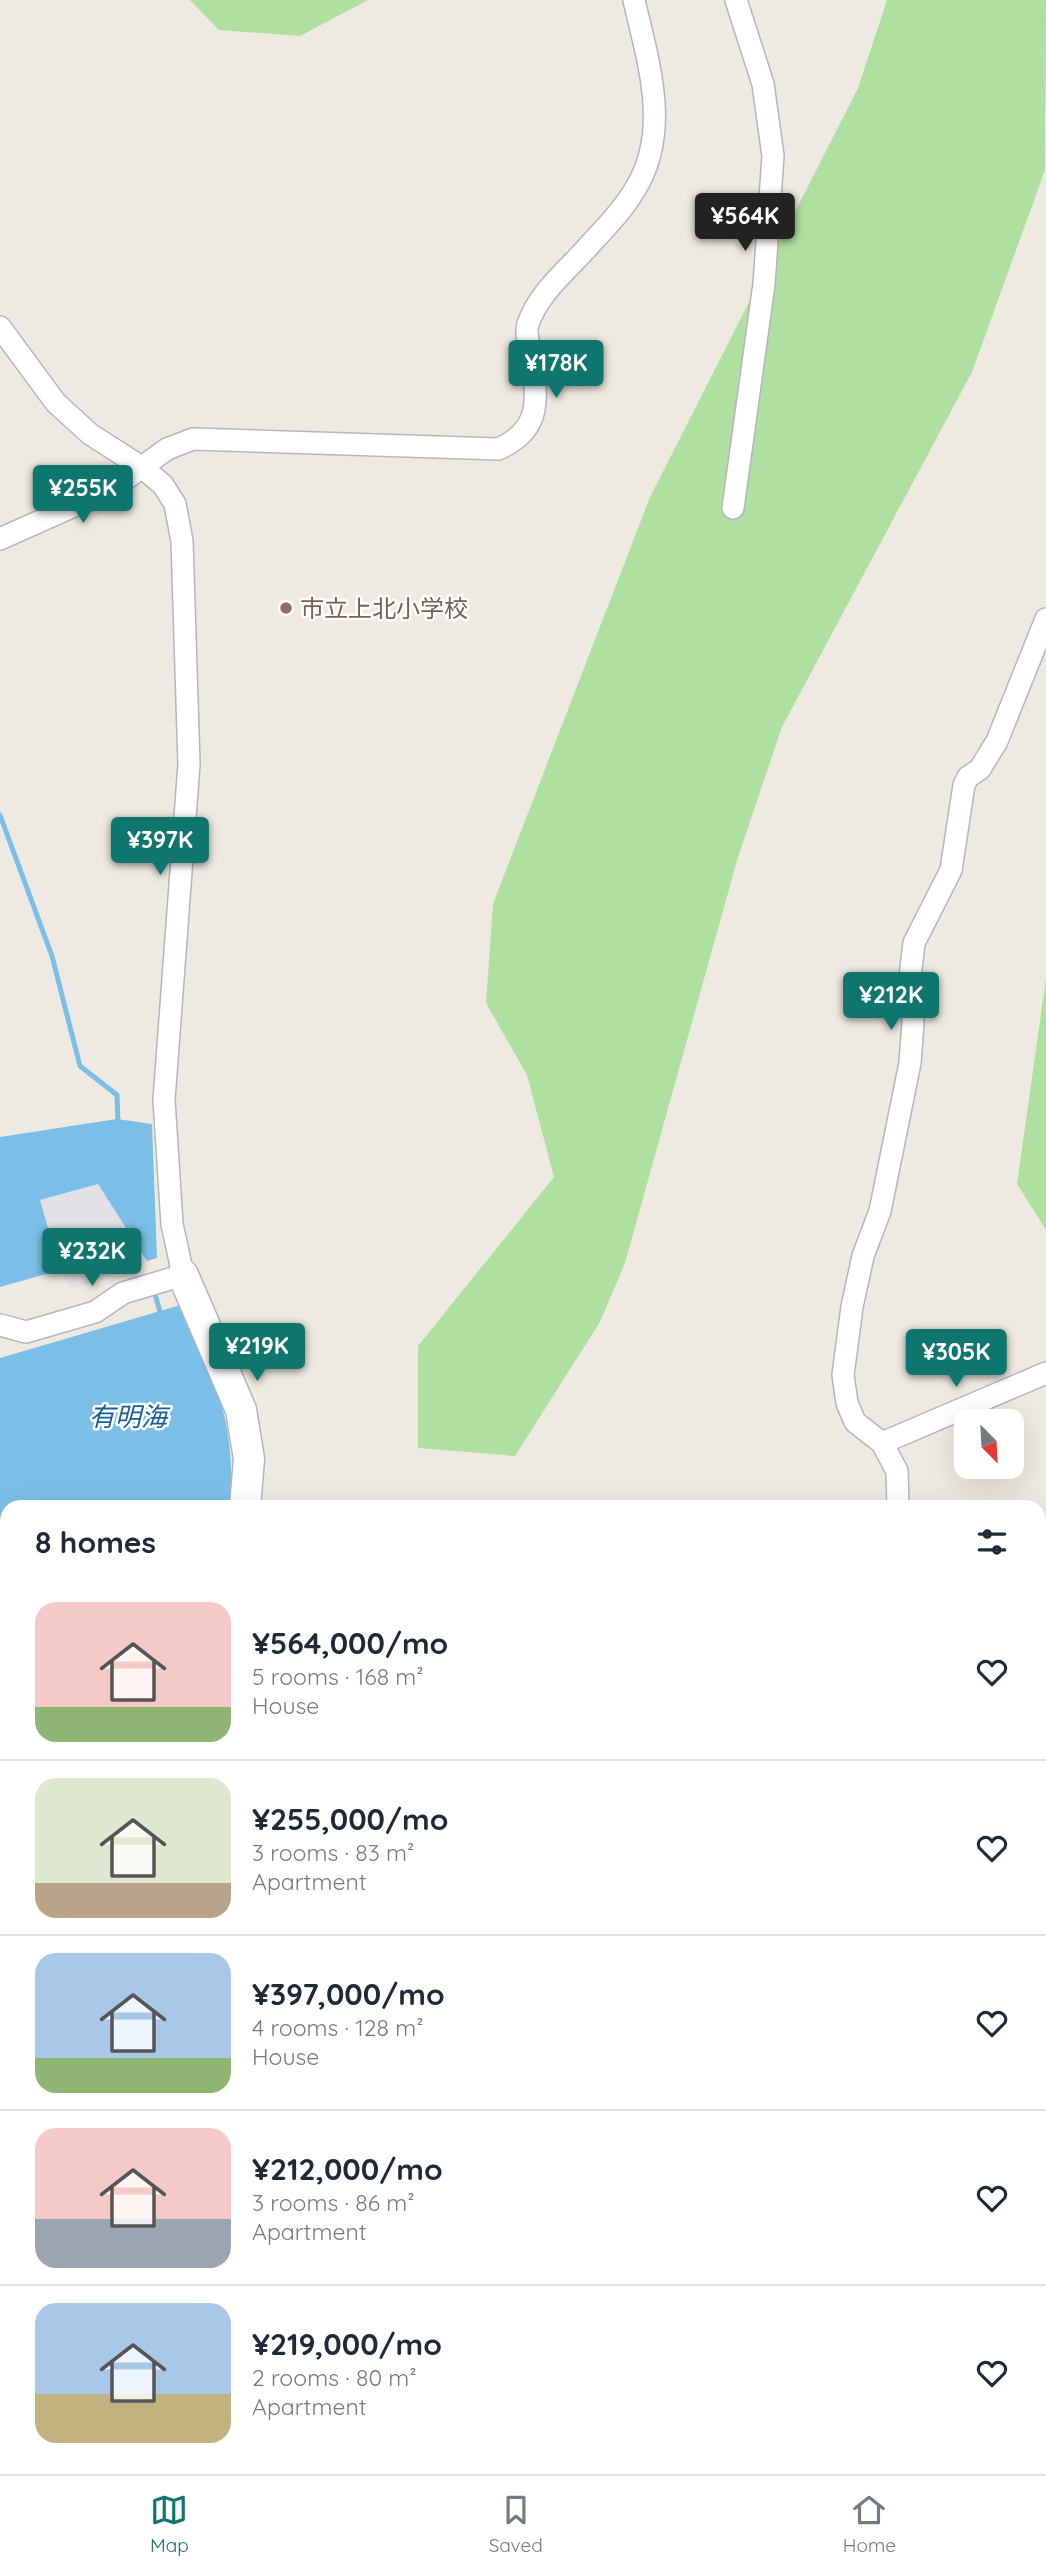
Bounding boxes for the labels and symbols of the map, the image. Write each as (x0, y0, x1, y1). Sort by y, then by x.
pin: ¥564K (696, 194, 794, 253)
pin: ¥178K (507, 340, 605, 400)
pin: ¥255K (34, 466, 132, 525)
place label: 市立上北小学校 (300, 593, 468, 623)
marker: 市立上北小学校 (278, 600, 294, 616)
pin: ¥397K (111, 818, 209, 877)
pin: ¥212K (842, 972, 940, 1032)
pin: ¥232K (43, 1228, 141, 1288)
pin: ¥219K (208, 1324, 306, 1383)
pin: ¥305K (907, 1330, 1005, 1389)
water label: 有明海 (89, 1400, 171, 1433)
north arrow (954, 1409, 1024, 1479)

